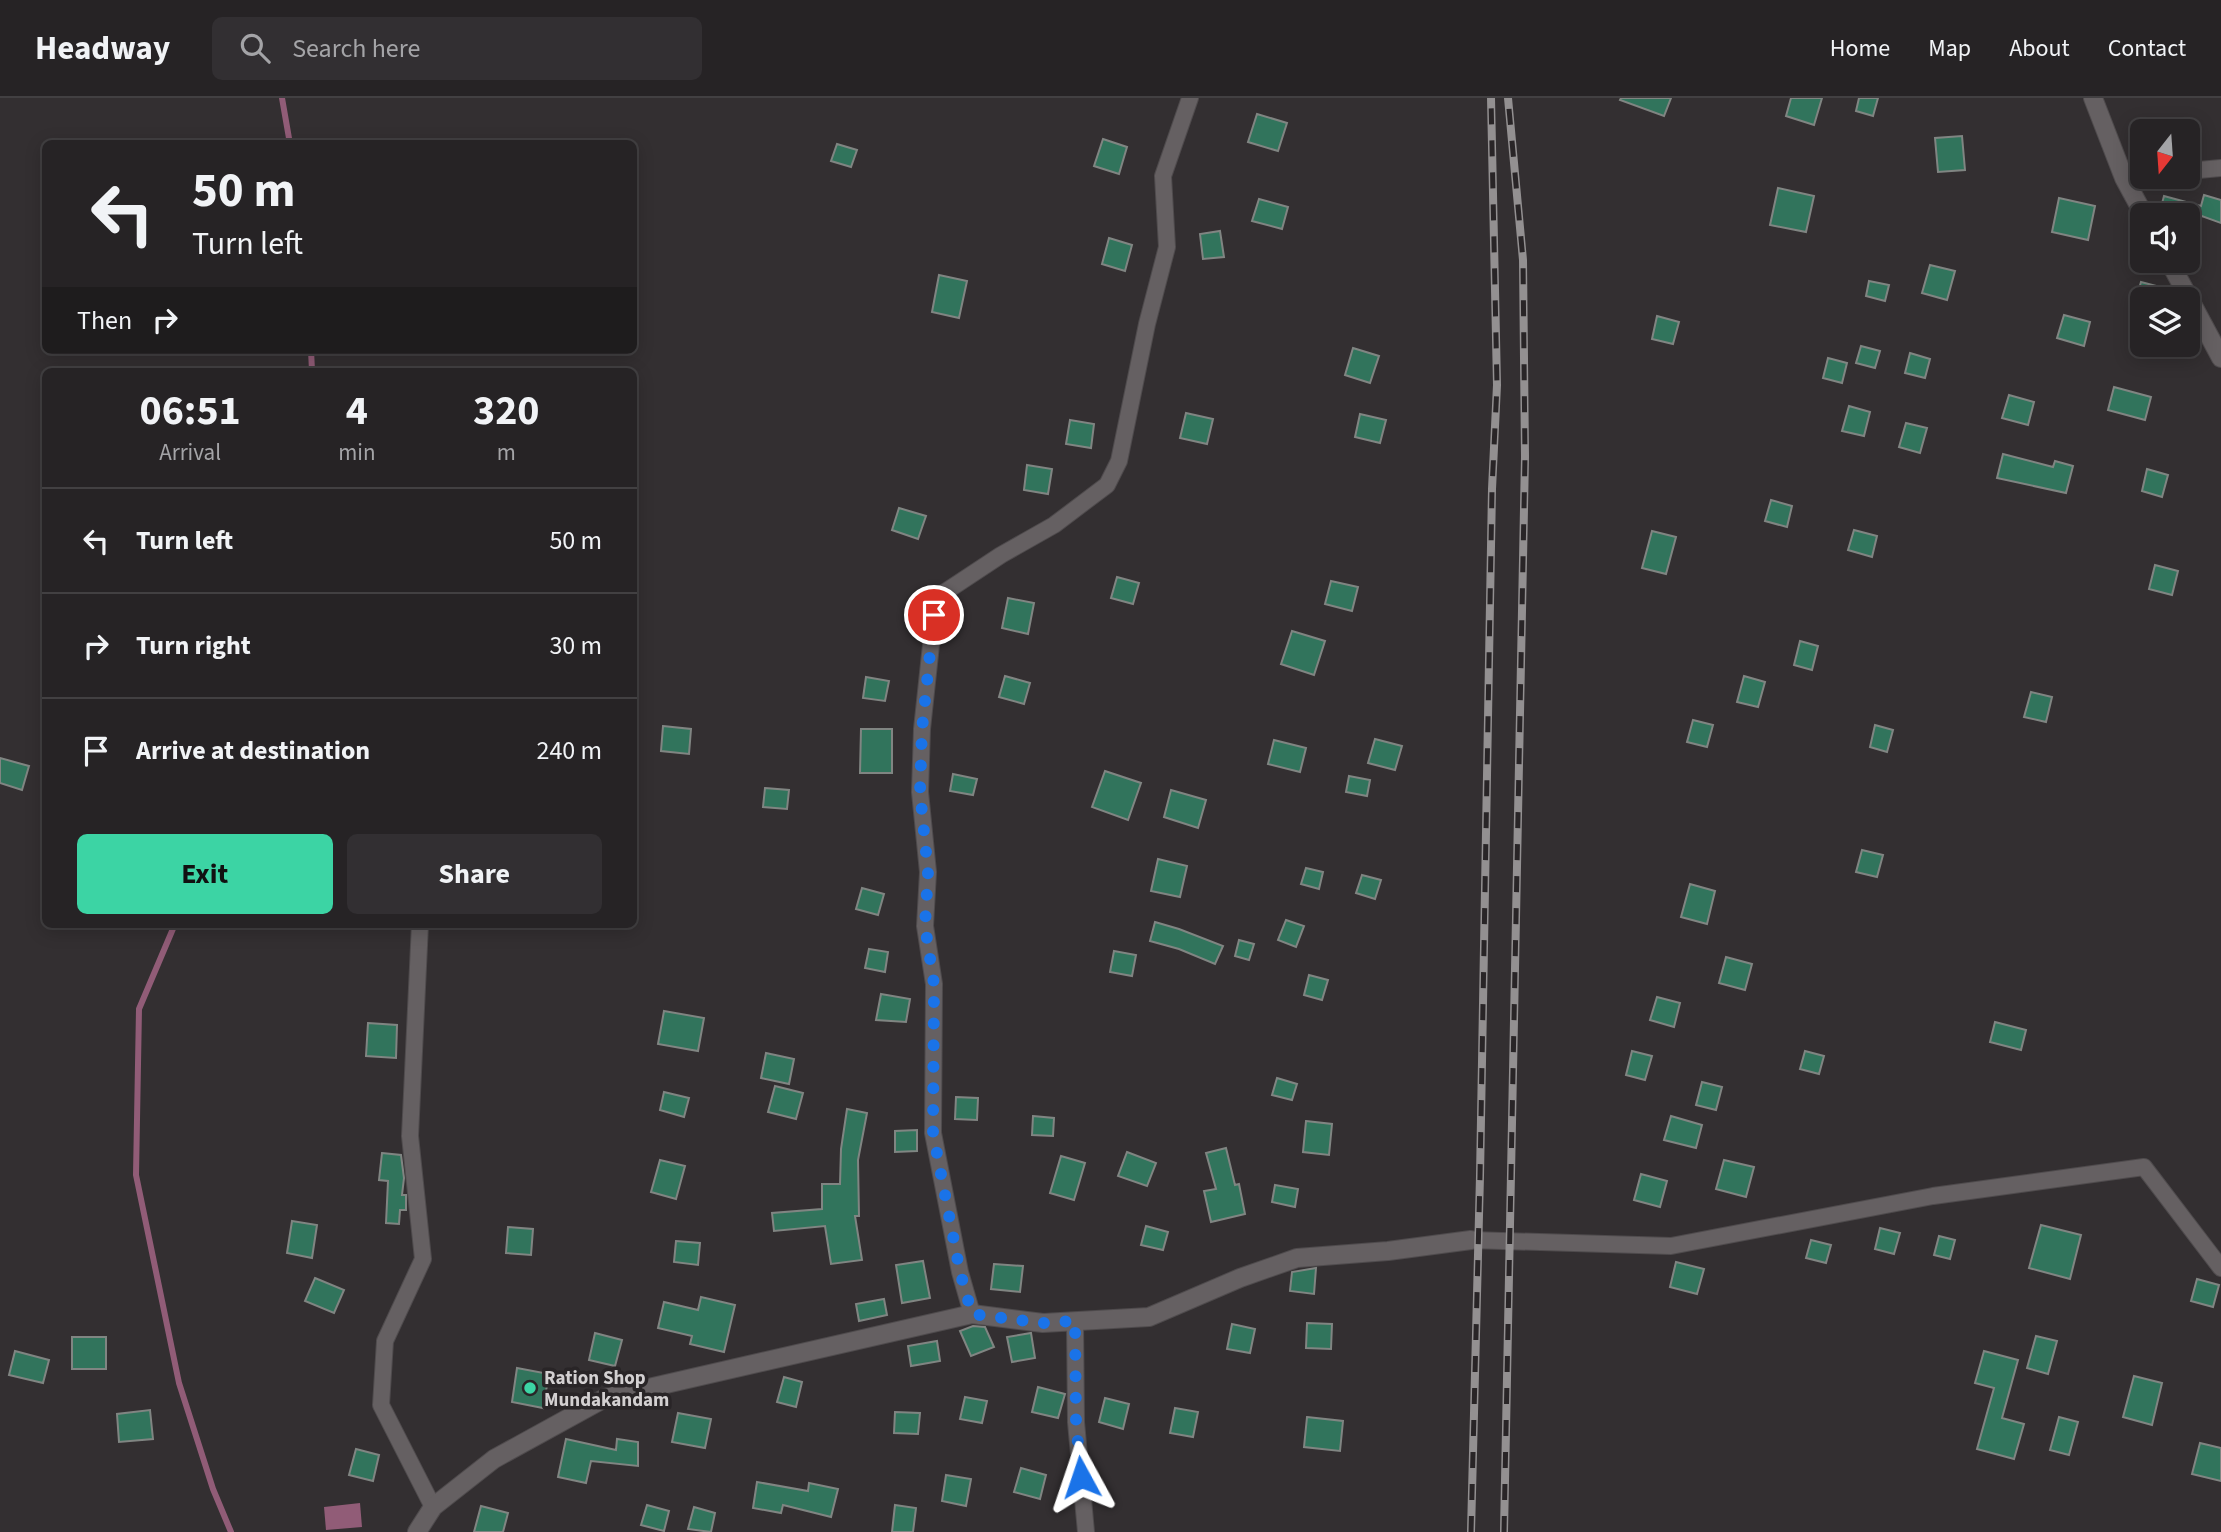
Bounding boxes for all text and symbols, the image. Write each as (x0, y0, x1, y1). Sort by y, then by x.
search box (212, 17, 702, 80)
text: Headway (35, 25, 170, 72)
icon: search (236, 29, 274, 67)
text: Search here (292, 30, 420, 67)
text: Home (1830, 31, 1890, 66)
text: Map (1928, 31, 1971, 66)
text: About (2009, 31, 2070, 66)
text: Contact (2108, 31, 2186, 66)
north arrow (2130, 119, 2200, 189)
map controls (2130, 119, 2200, 357)
text: 50 m (192, 156, 296, 226)
icon: left (77, 168, 168, 259)
button: sound (2130, 203, 2200, 273)
text: Turn left (192, 221, 303, 267)
button: layers (2130, 287, 2200, 357)
icon: right (146, 301, 184, 339)
text: Then (77, 302, 132, 339)
text: 06:51 (139, 381, 241, 441)
text: 4 (346, 381, 368, 441)
text: 320 (473, 381, 540, 441)
text: Arrival (159, 436, 221, 469)
text: min (338, 436, 376, 469)
text: m (497, 436, 516, 469)
icon: left (77, 522, 115, 560)
text: Turn left (136, 522, 233, 559)
text: 50 m (549, 522, 602, 559)
pin (904, 585, 964, 645)
icon: arrive (915, 596, 953, 634)
icon: right (77, 627, 115, 665)
text: Turn right (136, 627, 251, 664)
text: 30 m (549, 627, 602, 664)
icon: arrive (77, 732, 115, 770)
text: Arrive at destination (136, 732, 370, 769)
text: 240 m (536, 732, 602, 769)
button: Exit (77, 834, 333, 914)
button: Share (347, 834, 602, 914)
place label: Ration Shop Mundakandam (544, 1365, 669, 1414)
marker: Ration Shop Mundakandam (522, 1380, 538, 1396)
position arrow (1044, 1440, 1118, 1514)

